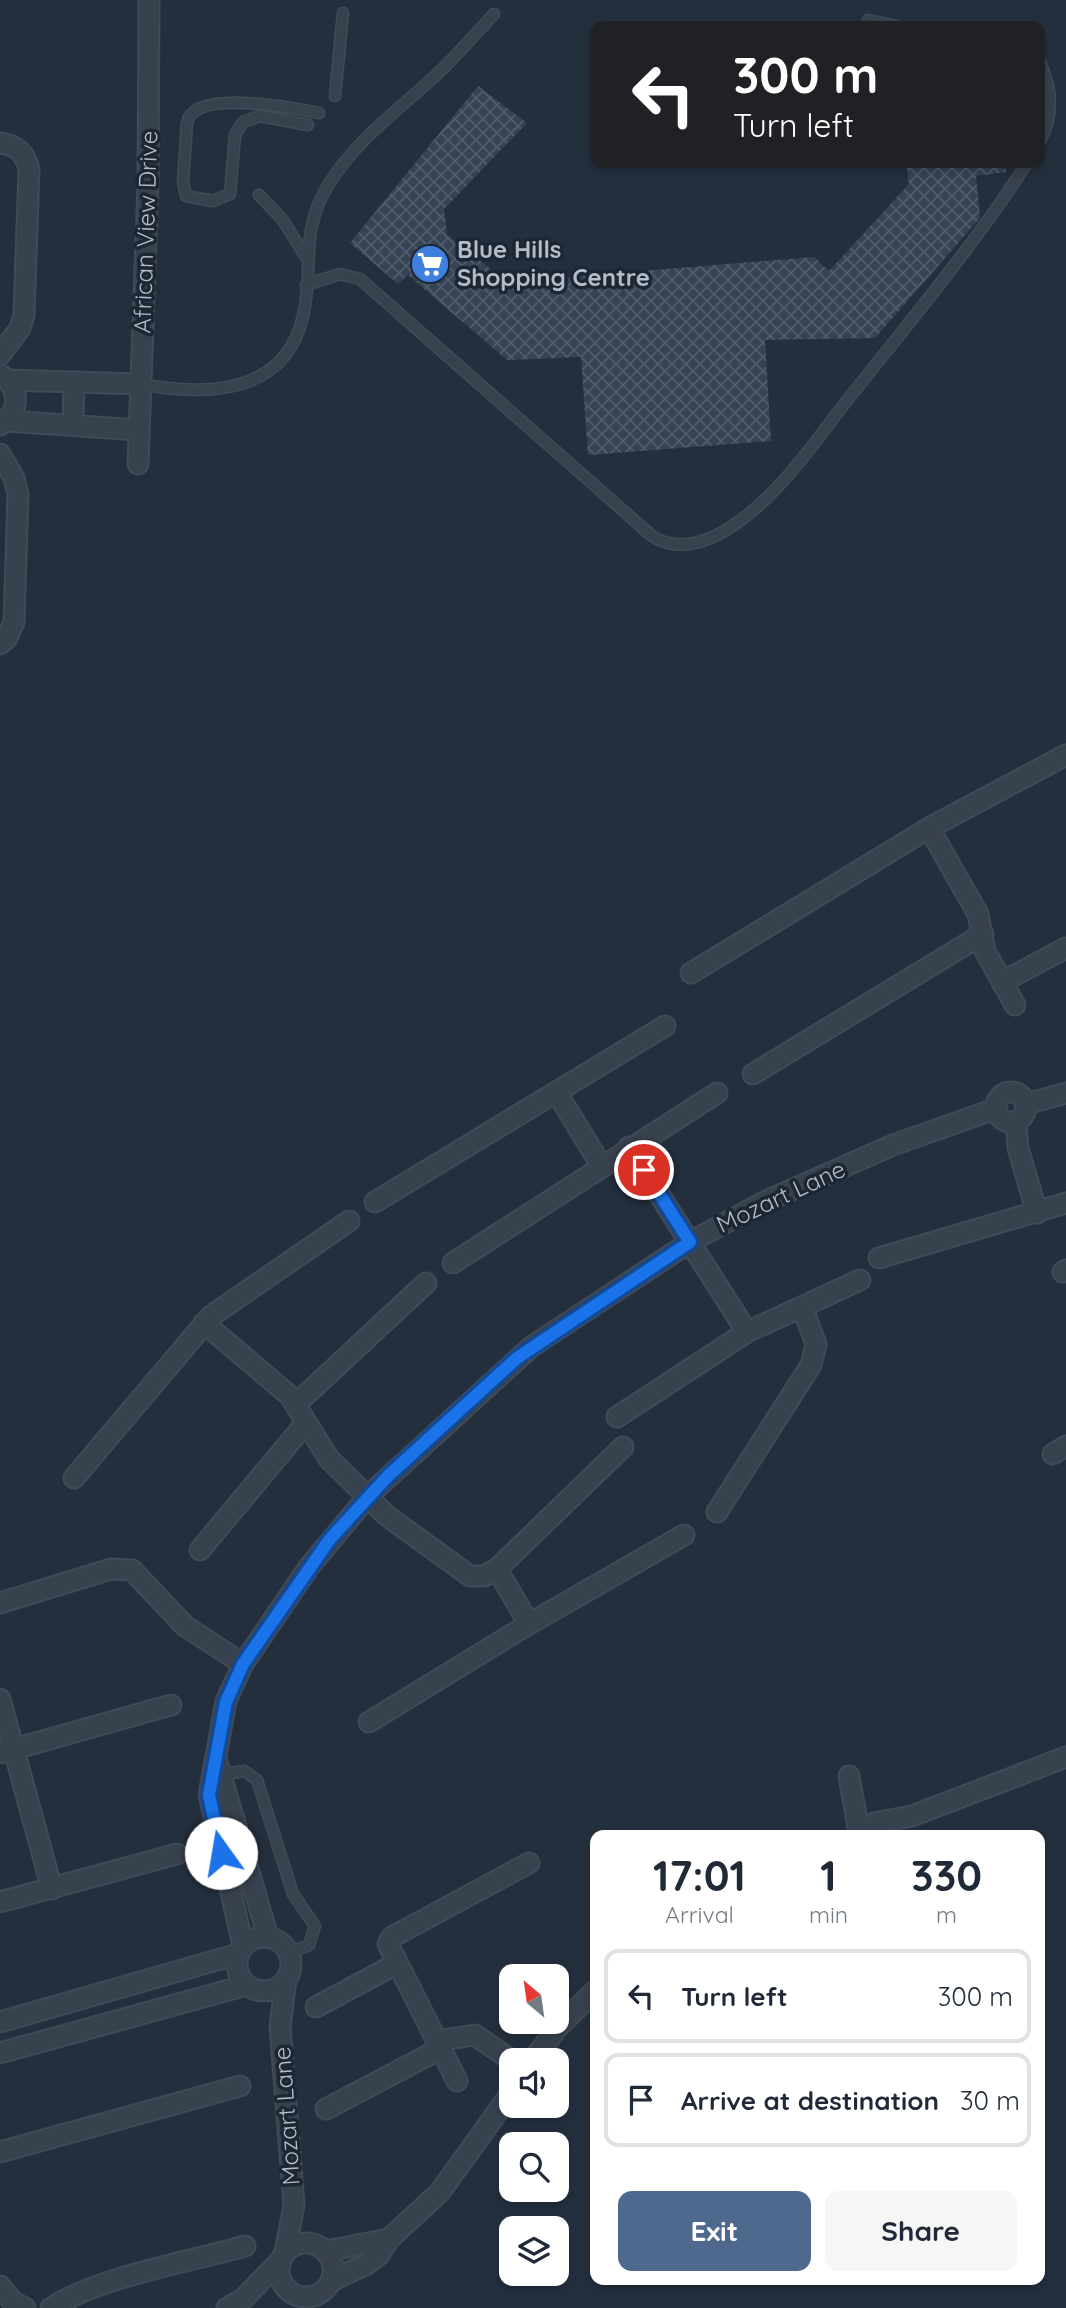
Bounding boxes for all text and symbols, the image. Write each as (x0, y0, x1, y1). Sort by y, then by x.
text: 300 m (733, 44, 878, 105)
icon: left (618, 49, 709, 140)
text: Turn left (733, 105, 854, 145)
street label: African View Drive (126, 130, 164, 334)
place label: Blue Hills Shopping Centre (457, 234, 650, 292)
supermarket icon: Blue Hills Shopping Centre (409, 243, 451, 285)
pin (614, 1140, 674, 1200)
icon: arrive (625, 1151, 663, 1189)
street label: Mozart Lane (711, 1153, 850, 1239)
position arrow (184, 1816, 258, 1890)
text: 17:01 (653, 1849, 746, 1902)
text: 1 (820, 1849, 837, 1902)
text: 330 (911, 1849, 982, 1902)
text: Arrival (665, 1900, 734, 1929)
text: min (809, 1900, 848, 1929)
text: m (936, 1900, 957, 1929)
north arrow (499, 1964, 569, 2034)
map controls (499, 1964, 569, 2286)
icon: left (622, 1977, 660, 2015)
text: Turn left (681, 1980, 788, 2013)
text: 300 m (938, 1980, 1013, 2013)
street label: Mozart Lane (266, 2046, 306, 2186)
button: sound (499, 2048, 569, 2118)
icon: arrive (622, 2081, 660, 2119)
text: Arrive at destination (681, 2084, 939, 2117)
text: 30 m (960, 2084, 1020, 2117)
button: search (499, 2132, 569, 2202)
button: Exit (618, 2191, 811, 2271)
button: Share (825, 2191, 1017, 2271)
button: layers (499, 2216, 569, 2286)

